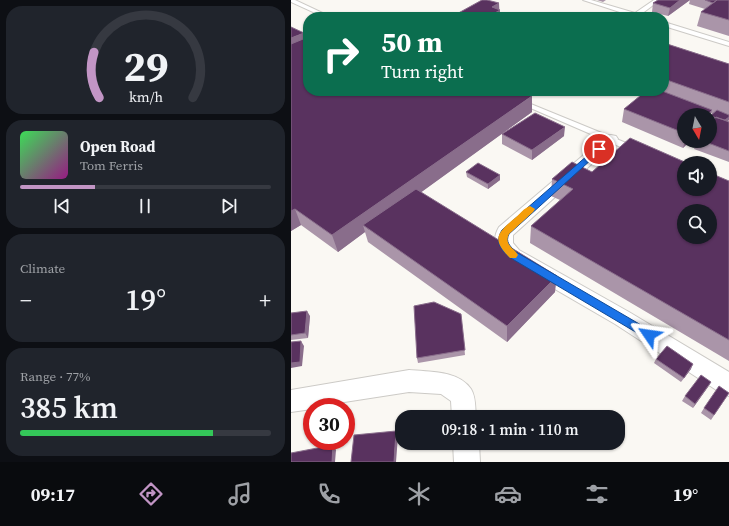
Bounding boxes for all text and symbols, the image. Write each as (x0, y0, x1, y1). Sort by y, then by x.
text: 50 m (381, 23, 443, 61)
icon: right (315, 28, 367, 80)
text: 29 (123, 38, 168, 95)
text: Turn right (381, 59, 463, 84)
text: km/h (129, 87, 163, 107)
north arrow (677, 108, 717, 148)
map controls (677, 108, 717, 244)
pin (582, 132, 616, 166)
text: Open Road (80, 136, 155, 157)
icon: arrive (588, 138, 610, 160)
button: sound (677, 156, 717, 196)
text: Tom Ferris (80, 157, 143, 174)
icon: previous (51, 195, 73, 217)
icon: pause (134, 195, 156, 217)
icon: next (218, 195, 240, 217)
button: search (677, 204, 717, 244)
text: Climate (20, 260, 65, 277)
text: 19° (125, 279, 166, 320)
text: − (20, 285, 32, 315)
text: + (259, 285, 271, 315)
position arrow (628, 314, 670, 356)
text: Range · 77% (20, 368, 91, 385)
text: 385 km (20, 387, 118, 428)
speed limit sign: 30 (303, 398, 355, 450)
text: 09:18 · 1 min · 110 m (442, 419, 578, 440)
icon: directions (137, 480, 165, 508)
icon: music (226, 480, 254, 508)
icon: phone (315, 480, 343, 508)
icon: climate (405, 480, 433, 508)
icon: car (494, 480, 522, 508)
icon: filters (583, 480, 611, 508)
text: 09:17 (31, 482, 75, 507)
text: 19° (673, 482, 698, 507)

